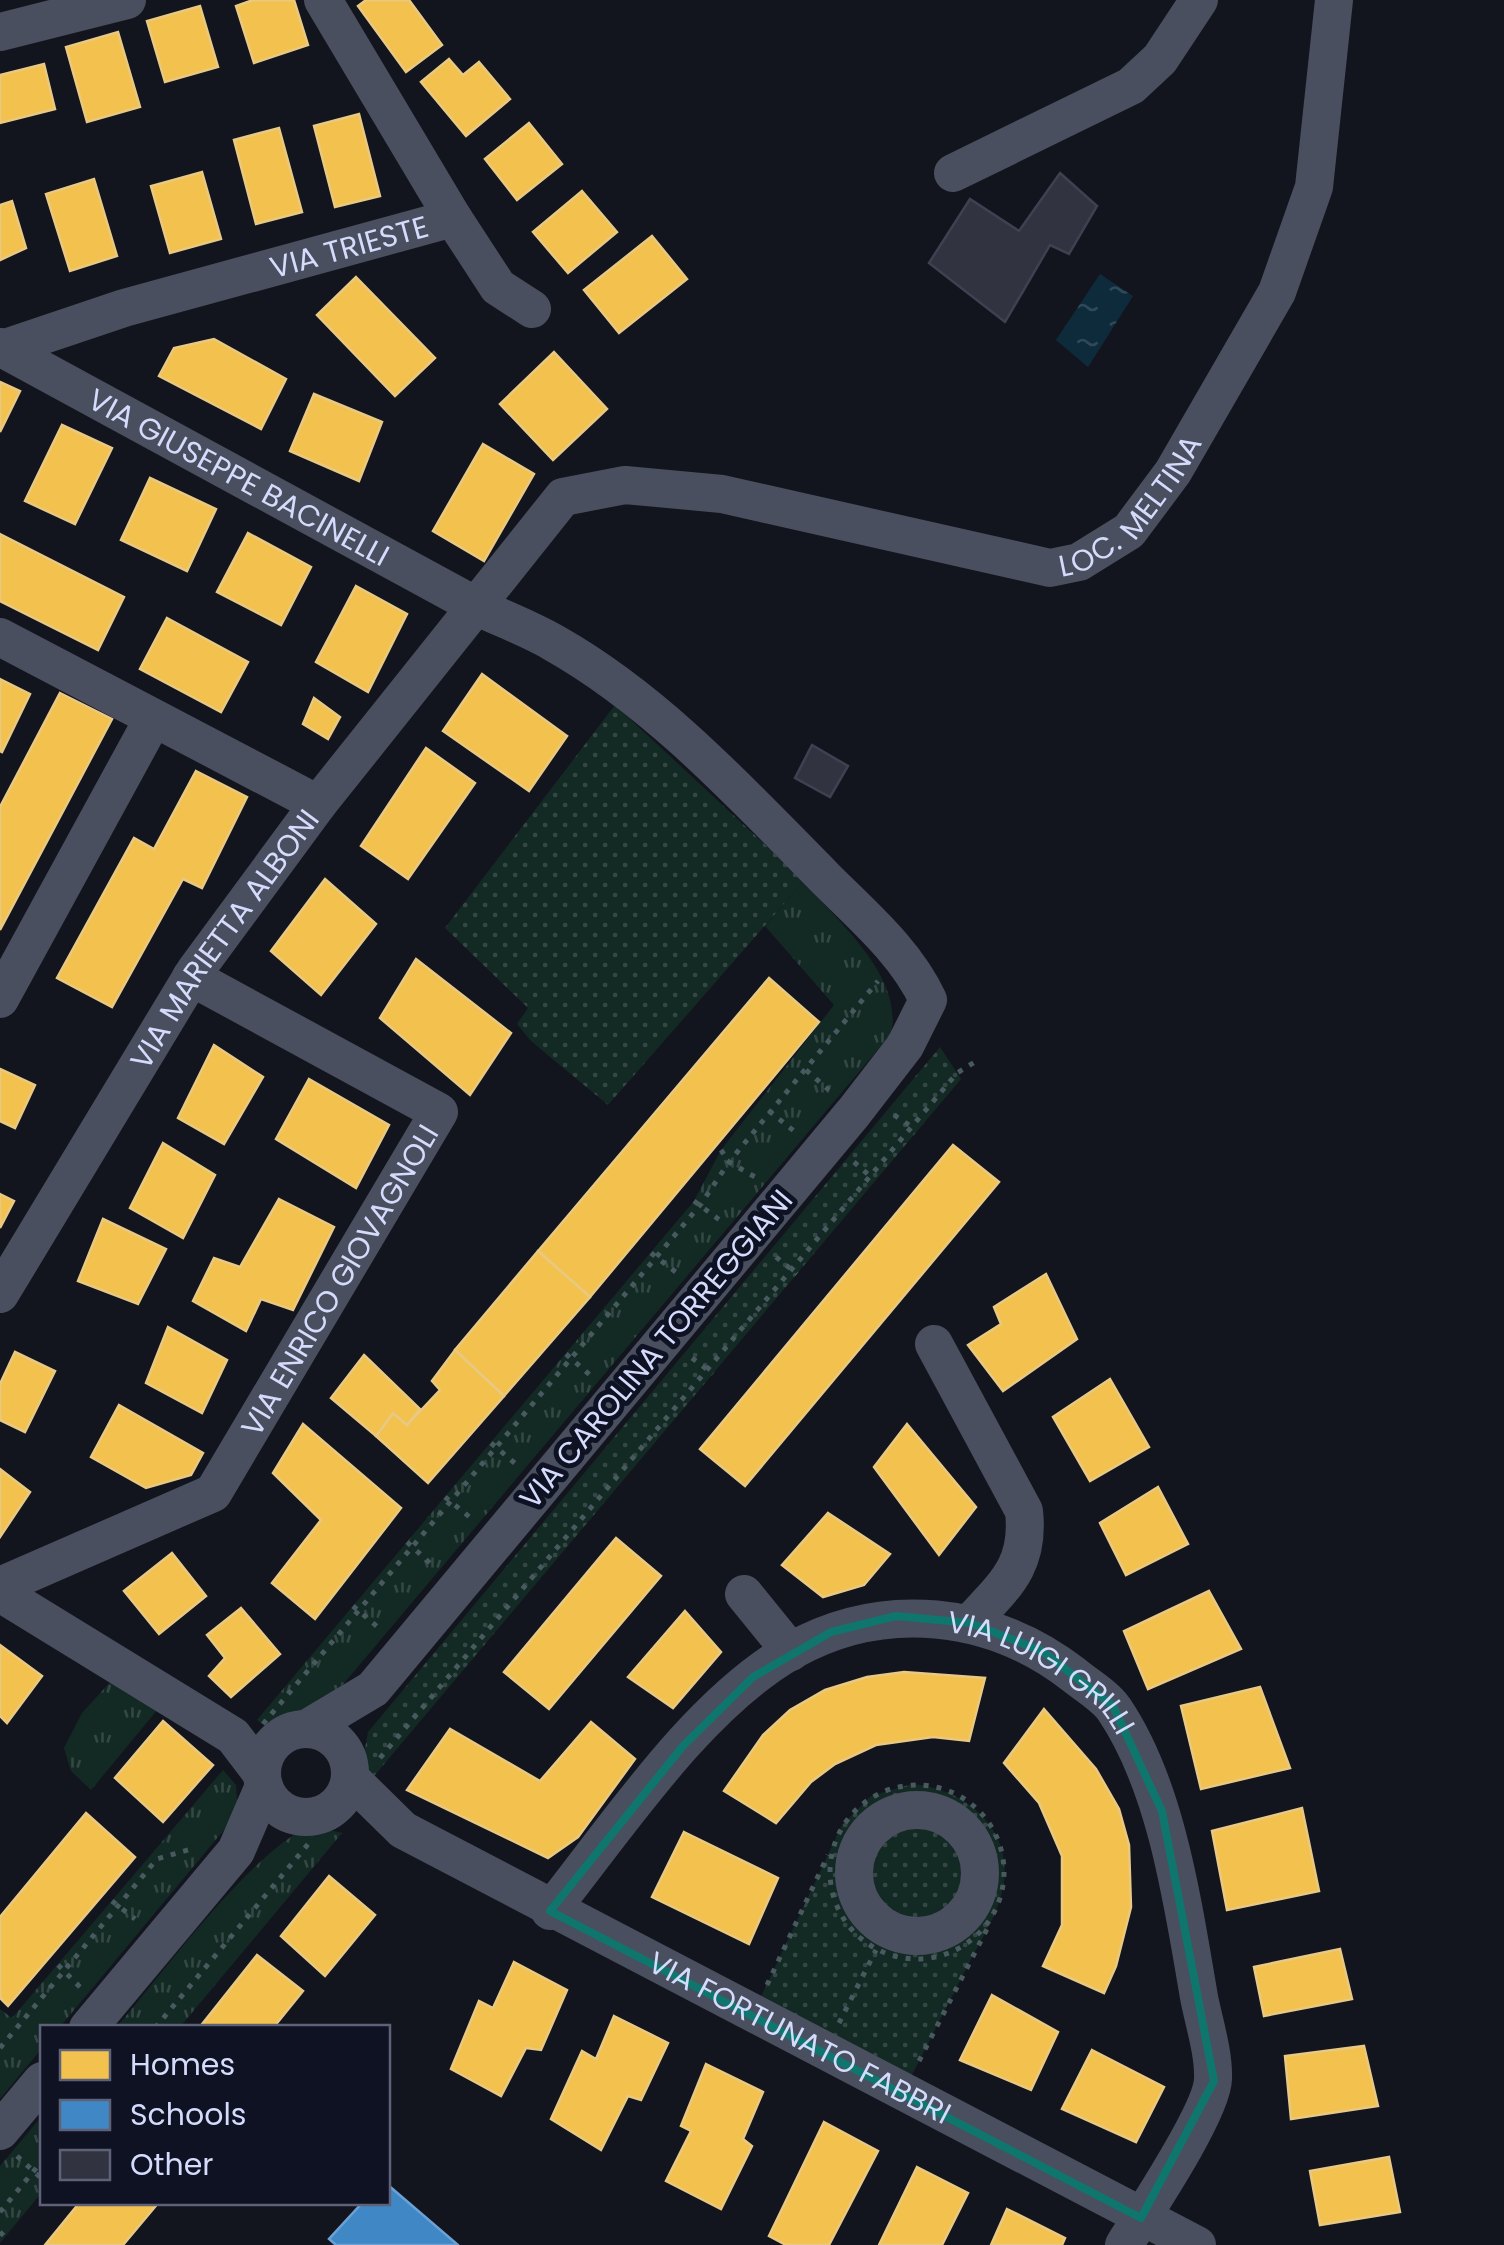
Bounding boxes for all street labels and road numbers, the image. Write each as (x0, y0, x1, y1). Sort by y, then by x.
street label: VIA TRIESTE (265, 204, 433, 289)
street label: VIA GIUSEPPE BACINELLI (81, 378, 397, 576)
street label: LOC. MELTINA (1055, 426, 1212, 587)
street label: VIA MARIETTA ALBONI (119, 800, 329, 1077)
street label: VIA ENRICO GIOVAGNOLI (230, 1116, 449, 1444)
street label: VIA CAROLINA TORREGGIANI (509, 1180, 803, 1518)
street label: VIA LUIGI GRILLI (944, 1599, 1146, 1742)
street label: VIA FORTUNATO FABBRI (641, 1940, 959, 2134)

